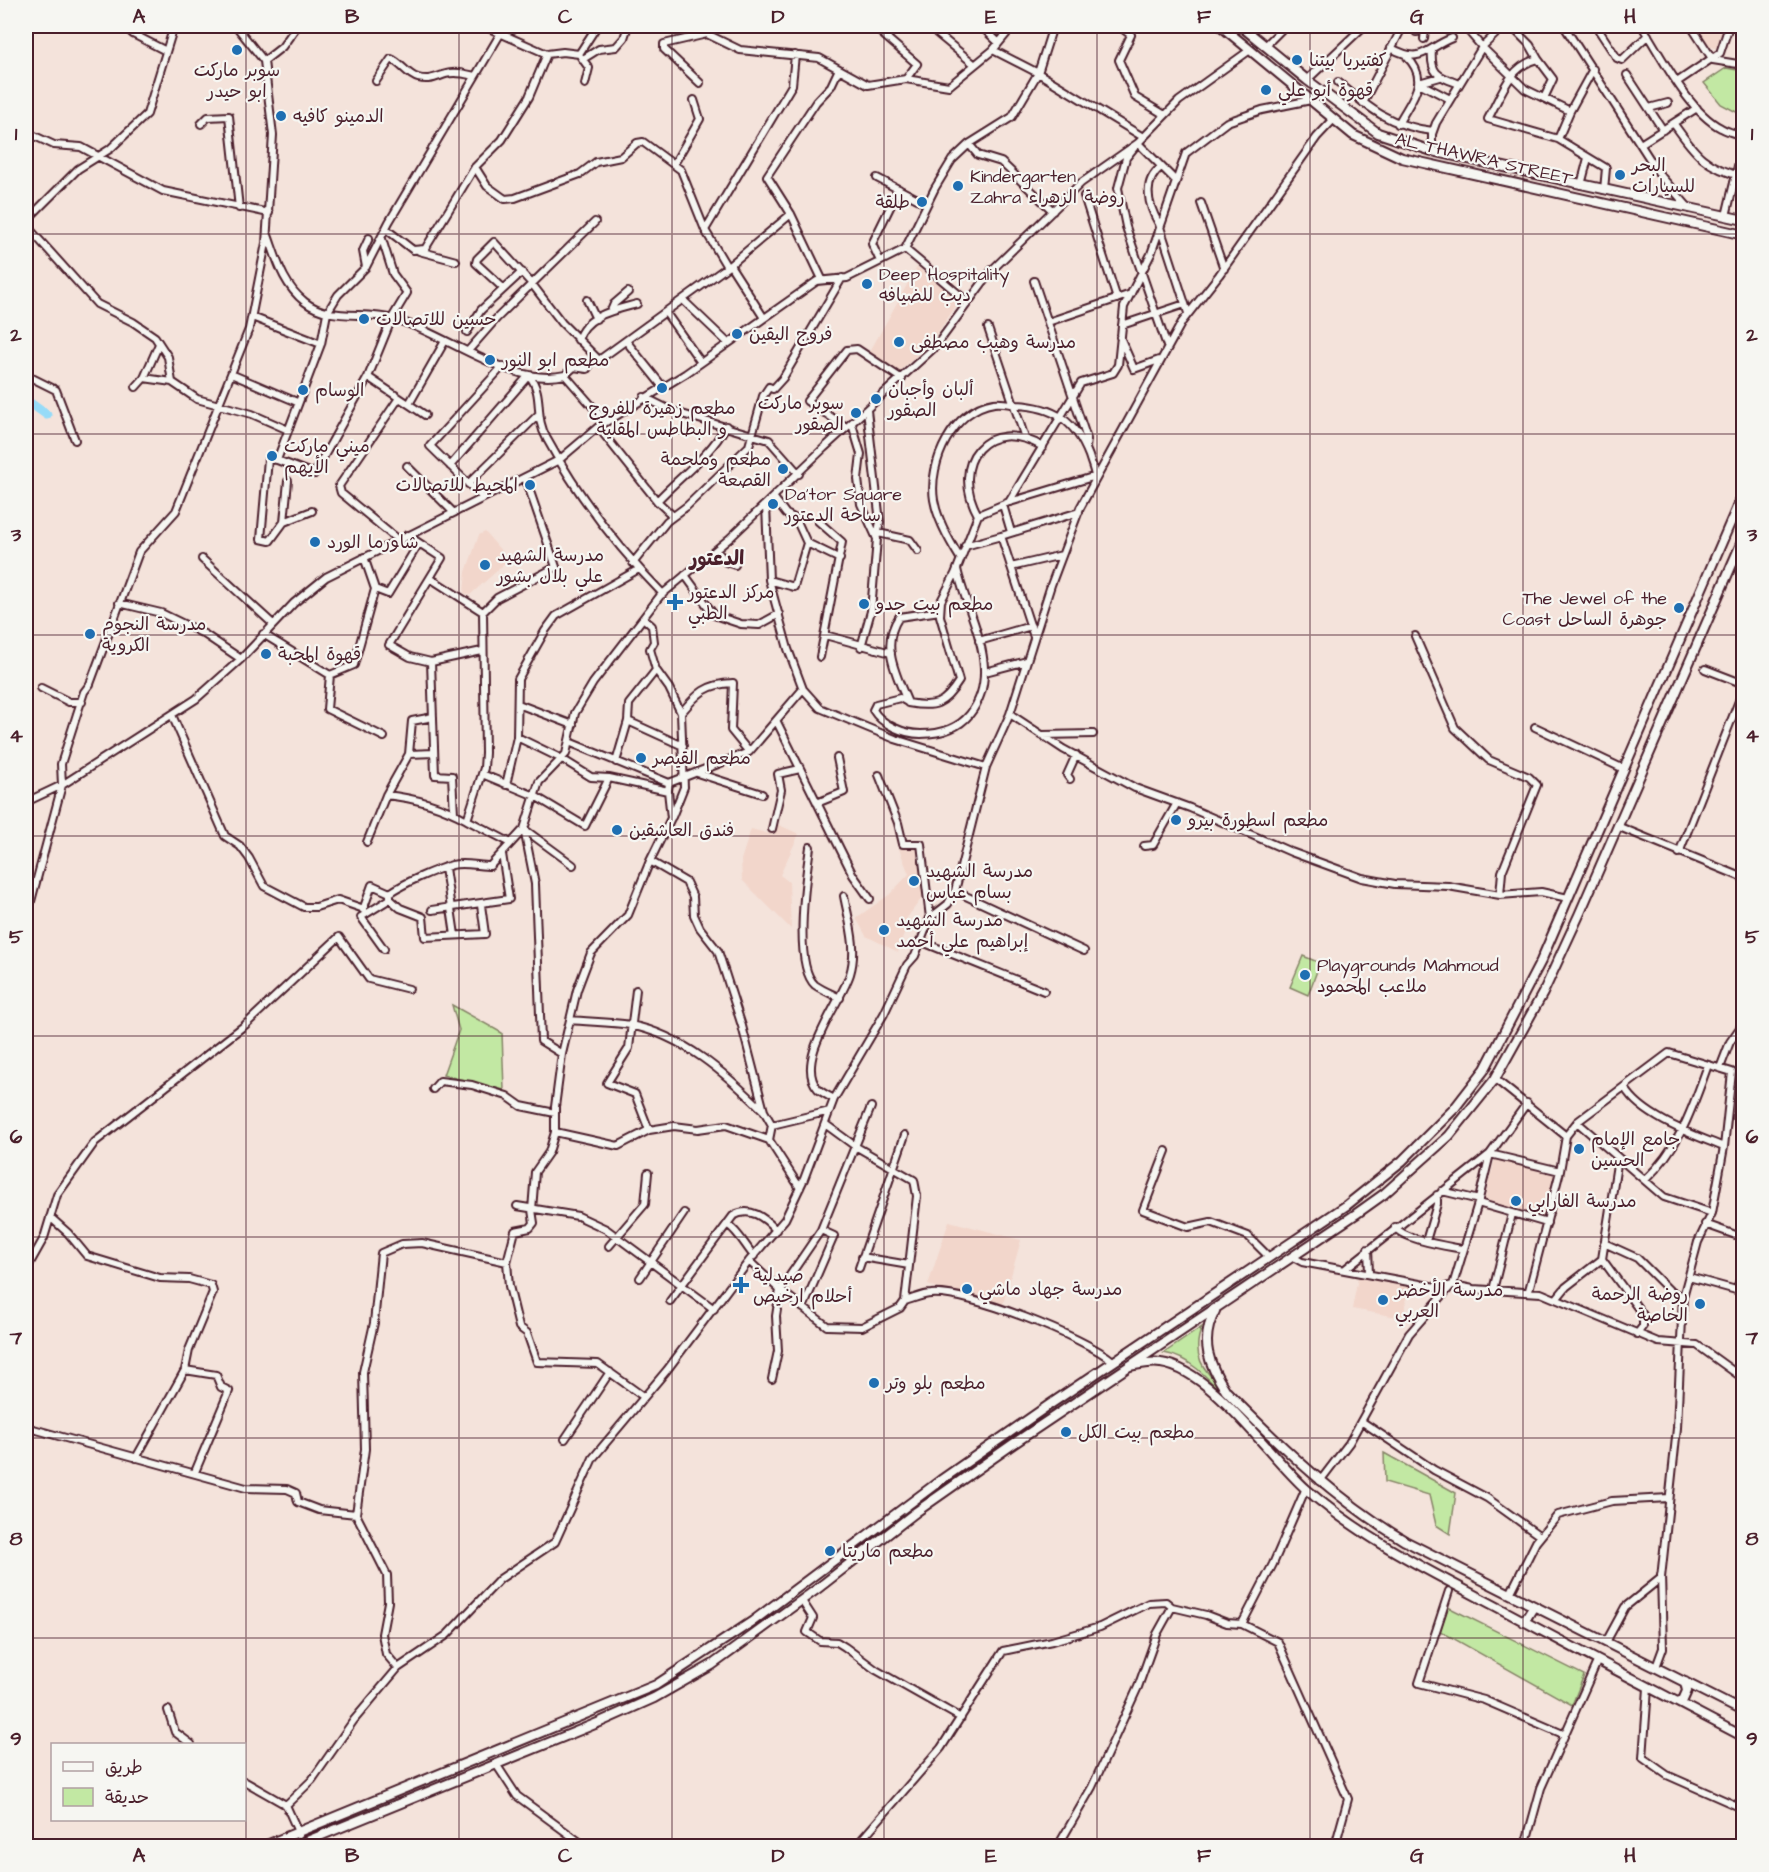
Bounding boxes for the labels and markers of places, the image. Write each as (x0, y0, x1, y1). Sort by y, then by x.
marker: سوبر ماركت ابو حيدر (230, 43, 244, 57)
place label: كفتيريا بيتنا (1309, 48, 1387, 73)
marker: كفتيريا بيتنا (1290, 53, 1304, 67)
place label: سوبر ماركت ابو حيدر (194, 58, 280, 104)
place label: قهوة أبو علي (1278, 78, 1373, 106)
marker: قهوة أبو علي (1259, 83, 1273, 97)
place label: الدمينو كافيه (293, 104, 384, 129)
marker: الدمينو كافيه (274, 109, 288, 123)
place label: البحر للسيارات (1630, 153, 1695, 199)
place label: Kindergarten Zahra روضة الزهراء (970, 164, 1125, 210)
marker: البحر للسيارات (1613, 168, 1627, 182)
marker: Kindergarten Zahra روضة الزهراء (951, 179, 965, 193)
place label: طلقة (875, 190, 910, 215)
marker: طلقة (915, 195, 929, 209)
place label: Deep Hospitality ديب للضيافه (879, 262, 1009, 308)
marker: Deep Hospitality ديب للضيافه (860, 277, 874, 291)
place label: حسين للاتصالات (376, 307, 497, 332)
marker: حسين للاتصالات (357, 312, 371, 326)
place label: فروج اليقين (749, 322, 832, 347)
marker: فروج اليقين (730, 327, 744, 341)
place label: مدرسة وهيب مصطفى (911, 330, 1076, 355)
marker: مدرسة وهيب مصطفى (892, 335, 906, 349)
place label: مطعم ابو النور (500, 348, 609, 374)
marker: مطعم ابو النور (483, 353, 497, 367)
place label: ألبان وأجبان الصقور (886, 377, 974, 423)
place label: الوسام (315, 378, 364, 404)
marker: مطعم زهيرة للفروج و البطاطس المقلية (655, 381, 669, 395)
marker: الوسام (296, 383, 310, 397)
place label: سوبر ماركت الصقور (758, 391, 844, 437)
marker: ألبان وأجبان الصقور (869, 392, 883, 406)
place label: مطعم زهيرة للفروج و البطاطس المقلية (588, 396, 736, 442)
marker: سوبر ماركت الصقور (849, 406, 863, 420)
place label: ميني ماركت الأيهم (284, 434, 370, 481)
place label: مطعم وملحمة القصعة (661, 447, 771, 493)
marker: ميني ماركت الأيهم (265, 449, 279, 463)
marker: مطعم وملحمة القصعة (776, 462, 790, 476)
place label: المحيط للاتصالات (396, 473, 518, 498)
marker: المحيط للاتصالات (523, 478, 537, 492)
place label: Da'tor Square ساحة الدعتور (783, 482, 902, 528)
marker: Da'tor Square ساحة الدعتور (766, 497, 780, 511)
place label: شاورما الورد (327, 530, 419, 555)
marker: شاورما الورد (308, 535, 322, 549)
place label: مدرسة الشهيد علي بلال بشور (495, 543, 604, 592)
marker: مدرسة الشهيد علي بلال بشور (478, 558, 492, 572)
place label: مركز الدعتور الطبي (686, 580, 775, 629)
place label: The Jewel of the Coast جوهرة الساحل (1502, 586, 1667, 632)
place label: مطعم بيت جدو (875, 592, 993, 618)
marker: مركز الدعتور الطبي (666, 593, 684, 611)
marker: مطعم بيت جدو (857, 597, 871, 611)
marker: The Jewel of the Coast جوهرة الساحل (1672, 601, 1686, 615)
place label: مدرسة النجوم الكروية (102, 612, 206, 658)
marker: مدرسة النجوم الكروية (83, 627, 97, 641)
place label: قهوة المحبة (278, 642, 361, 667)
marker: قهوة المحبة (259, 647, 273, 661)
place label: مطعم القيصر (651, 746, 751, 772)
marker: مطعم القيصر (634, 751, 648, 765)
place label: مطعم اسطورة بيرو (1186, 808, 1328, 834)
marker: مطعم اسطورة بيرو (1169, 813, 1183, 827)
place label: فندق العاشقين (629, 818, 734, 843)
marker: فندق العاشقين (610, 823, 624, 837)
place label: مدرسة الشهيد بسام عباس (926, 859, 1033, 906)
marker: مدرسة الشهيد بسام عباس (907, 874, 921, 888)
place label: مدرسة الشهيد إبراهيم علي أحمد (896, 908, 1028, 957)
marker: مدرسة الشهيد إبراهيم علي أحمد (877, 923, 891, 937)
place label: Playgrounds Mahmoud ملاعب المحمود (1317, 953, 1499, 999)
marker: Playgrounds Mahmoud ملاعب المحمود (1298, 968, 1312, 982)
place label: جامع الإمام الحسين (1591, 1127, 1680, 1173)
marker: جامع الإمام الحسين (1572, 1142, 1586, 1156)
place label: مدرسة الفارابي (1528, 1189, 1637, 1217)
marker: مدرسة الفارابي (1509, 1194, 1523, 1208)
place label: صيدلية أحلام ارخيص (753, 1263, 852, 1310)
place label: مدرسة جهاد ماشي (979, 1277, 1122, 1305)
marker: صيدلية أحلام ارخيص (734, 1278, 748, 1292)
place label: مدرسة الأخضر العربي (1393, 1278, 1503, 1327)
marker: مدرسة جهاد ماشي (960, 1282, 974, 1296)
place label: روضة الرحمة الخاصة (1592, 1282, 1688, 1328)
marker: مدرسة الأخضر العربي (1376, 1293, 1390, 1307)
marker: روضة الرحمة الخاصة (1693, 1297, 1707, 1311)
place label: مطعم بلو وتر (884, 1371, 986, 1397)
marker: مطعم بلو وتر (867, 1376, 881, 1390)
place label: مطعم بيت الكل (1078, 1420, 1195, 1446)
marker: مطعم بيت الكل (1059, 1425, 1073, 1439)
place label: مطعم ماريتا (842, 1539, 934, 1565)
marker: مطعم ماريتا (823, 1544, 837, 1558)

